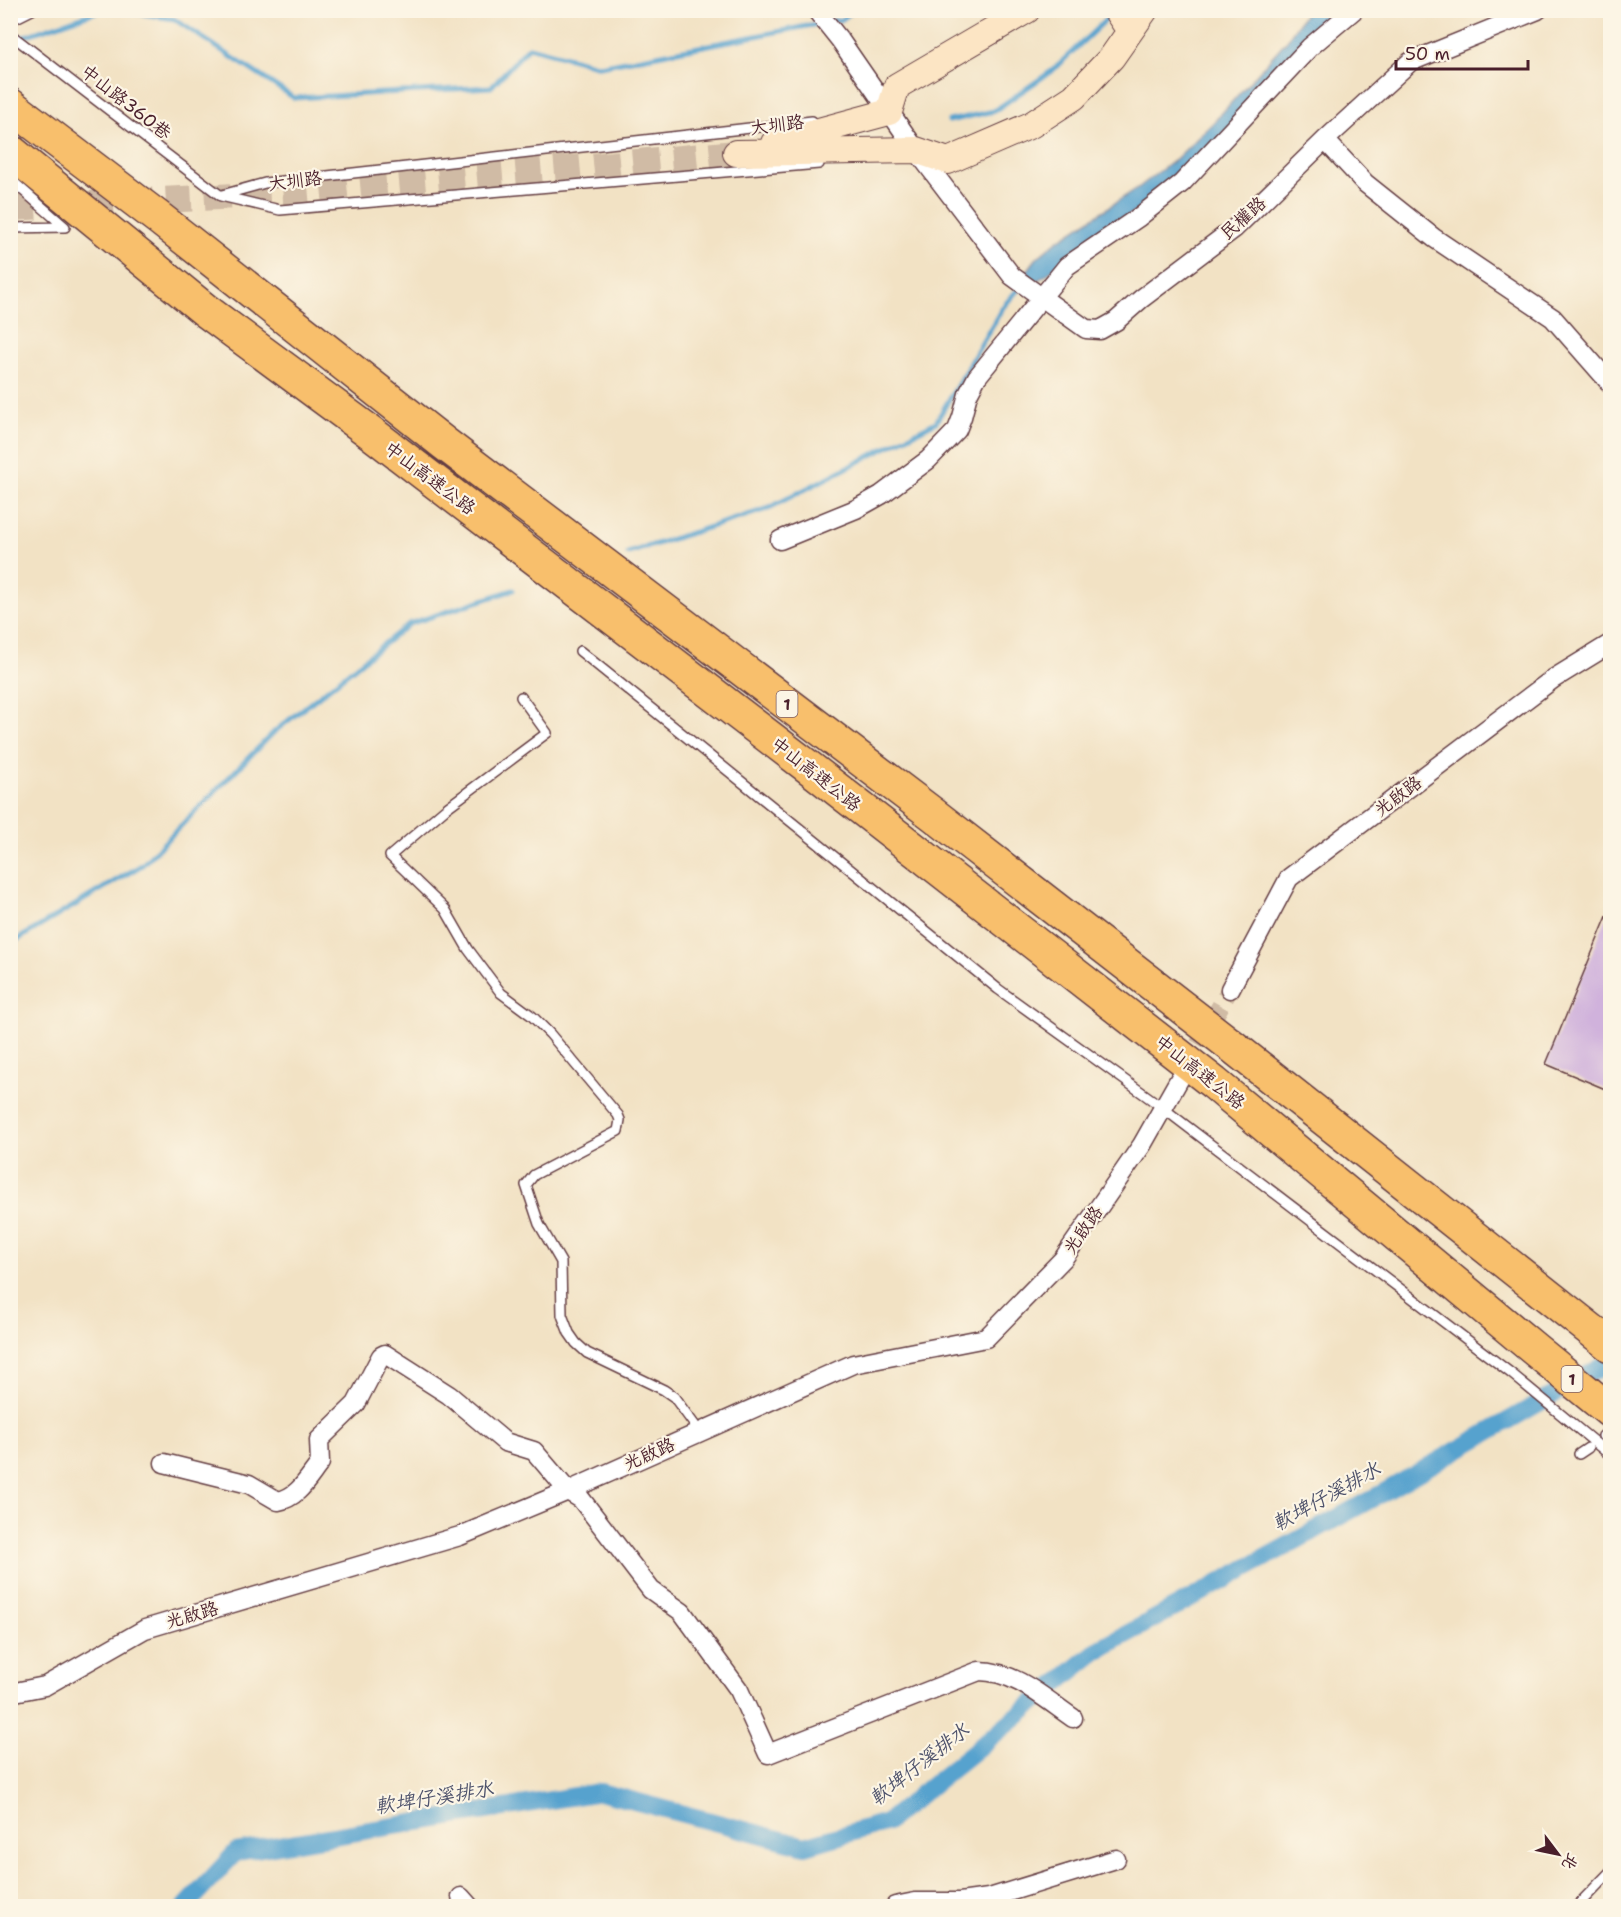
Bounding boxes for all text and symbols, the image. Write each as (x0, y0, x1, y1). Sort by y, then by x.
scale bar (1396, 33, 1528, 71)
text: 50 m (1405, 42, 1450, 66)
street label: 中山路360巷 (76, 59, 176, 145)
street label: 大圳路 (749, 110, 805, 140)
street label: 大圳路 (267, 166, 323, 196)
street label: 民權路 (1215, 191, 1271, 245)
street label: 中山高速公路 (380, 436, 480, 520)
road number: 1 (776, 691, 798, 717)
street label: 中山高速公路 (766, 731, 866, 817)
street label: 光啟路 (1369, 770, 1427, 822)
street label: 中山高速公路 (1150, 1029, 1250, 1115)
street label: 光啟路 (1058, 1201, 1108, 1259)
road number: 1 (1562, 1366, 1582, 1392)
street label: 光啟路 (619, 1432, 679, 1476)
water label: 軟埤仔溪排水 (1267, 1455, 1386, 1536)
street label: 光啟路 (163, 1596, 221, 1634)
water label: 軟埤仔溪排水 (864, 1716, 975, 1811)
water label: 軟埤仔溪排水 (373, 1775, 496, 1819)
north arrow (1528, 1824, 1588, 1884)
text: 北 (1557, 1849, 1583, 1874)

